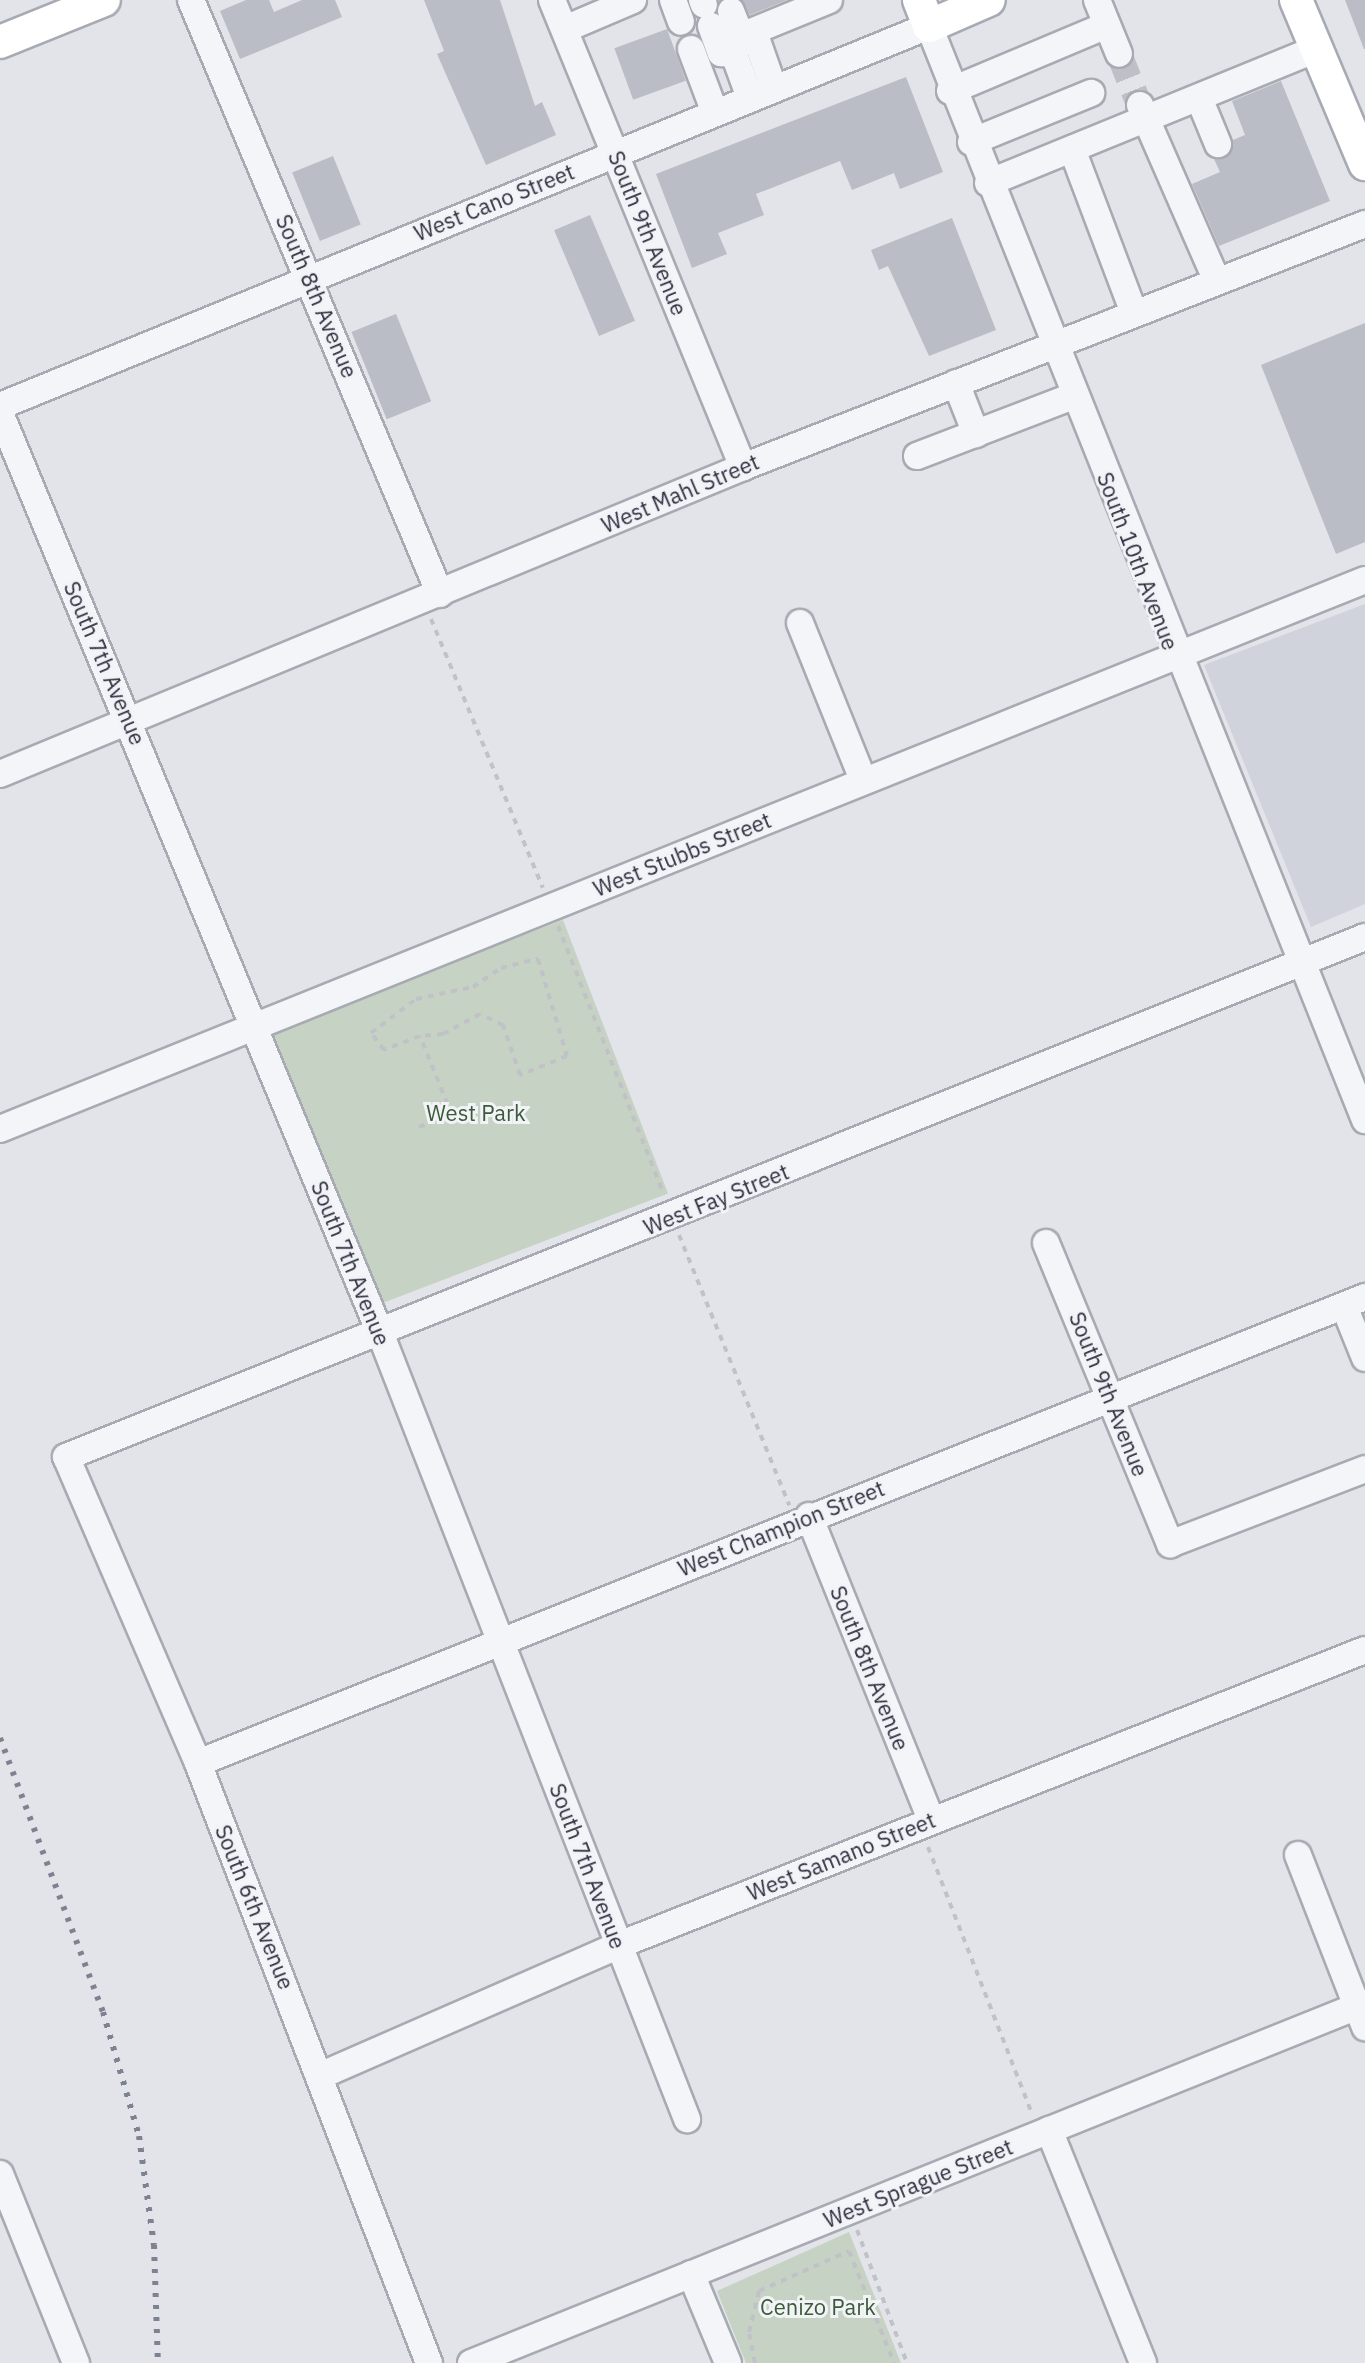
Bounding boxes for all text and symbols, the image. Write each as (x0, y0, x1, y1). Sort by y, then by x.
street label: South 9th Avenue (603, 147, 693, 319)
street label: West Cano Street (410, 158, 578, 246)
street label: South 8th Avenue (271, 210, 363, 382)
street label: West Mahl Street (597, 448, 763, 538)
street label: South 10th Avenue (1092, 468, 1184, 654)
street label: South 7th Avenue (59, 577, 151, 749)
street label: West Stubbs Street (589, 806, 775, 902)
park label: West Park (426, 1100, 526, 1126)
street label: West Fay Street (639, 1158, 793, 1240)
street label: South 7th Avenue (306, 1177, 396, 1349)
street label: South 9th Avenue (1064, 1308, 1154, 1480)
street label: West Champion Street (674, 1474, 888, 1582)
street label: South 8th Avenue (825, 1582, 915, 1754)
street label: South 7th Avenue (544, 1780, 632, 1952)
street label: West Samano Street (743, 1806, 939, 1906)
street label: South 6th Avenue (210, 1821, 300, 1993)
street label: West Sprague Street (820, 2133, 1016, 2233)
park label: Cenizo Park (760, 2294, 876, 2320)

